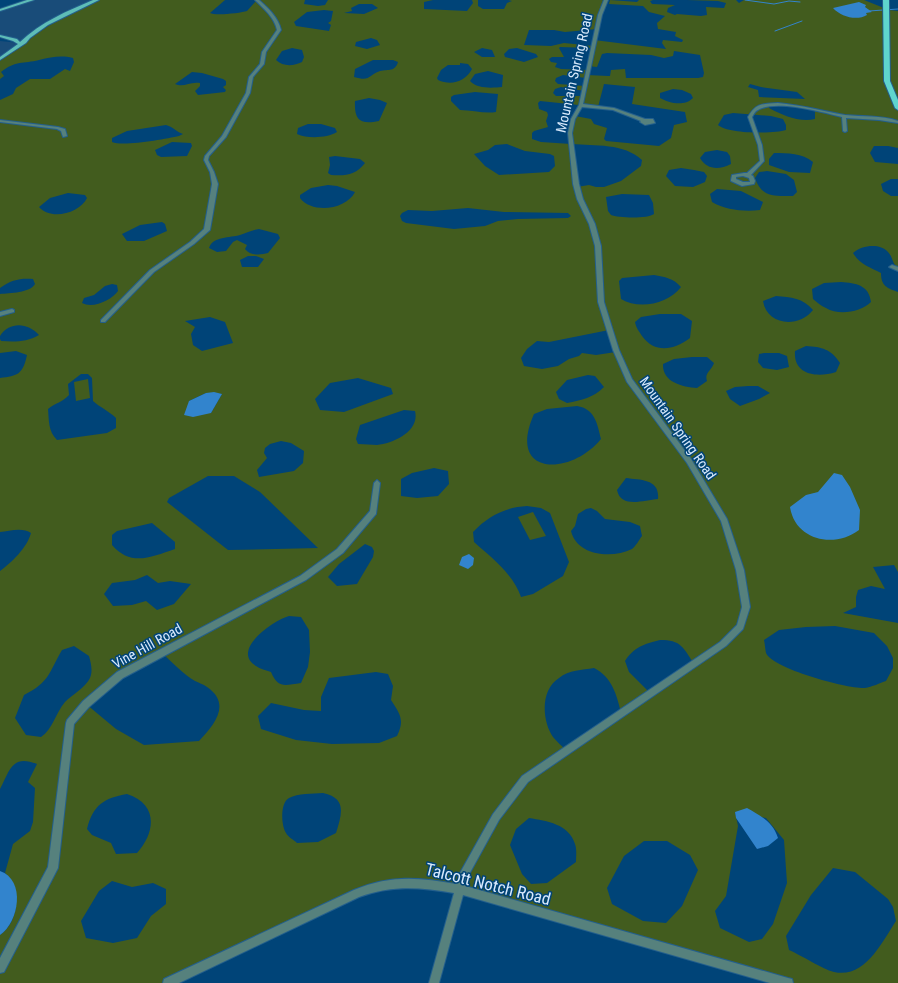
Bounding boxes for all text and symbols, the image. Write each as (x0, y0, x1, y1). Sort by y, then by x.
street label: Mountain Spring Road (552, 12, 596, 134)
street label: Mountain Spring Road (636, 374, 720, 482)
street label: Vine Hill Road (109, 620, 185, 672)
street label: Talcott Notch Road (423, 859, 553, 909)

